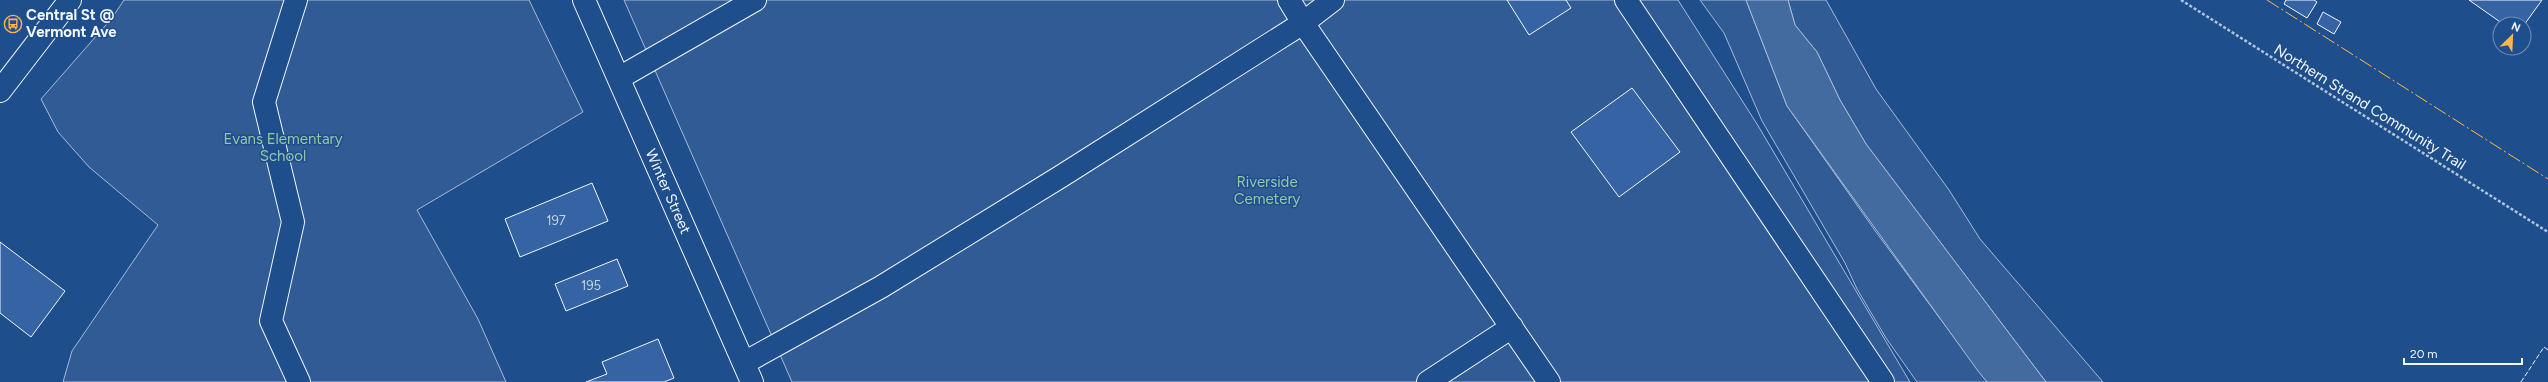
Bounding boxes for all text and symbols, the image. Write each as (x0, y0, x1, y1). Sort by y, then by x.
place label: Central St @ Vermont Ave (26, 6, 117, 41)
bus stop icon: Central St @ Vermont Ave (3, 14, 23, 34)
north arrow (2492, 16, 2532, 56)
text: N (2509, 20, 2522, 35)
street label: Northern Strand Community Trail (2271, 40, 2469, 174)
park label: Evans Elementary School (223, 130, 343, 165)
street label: Winter Street (642, 146, 695, 237)
park label: Riverside Cemetery (1234, 173, 1300, 208)
house number: 197 (546, 213, 566, 228)
house number: 195 (581, 278, 601, 293)
scale bar (2404, 340, 2522, 366)
text: 20 m (2410, 347, 2438, 361)

